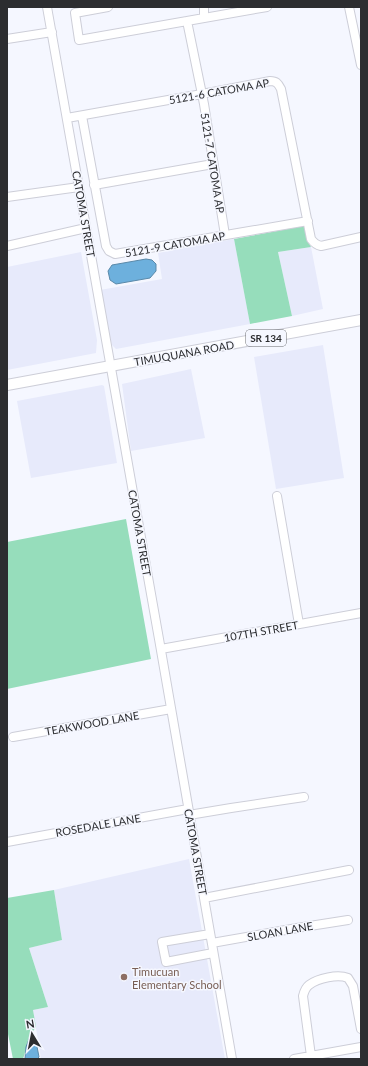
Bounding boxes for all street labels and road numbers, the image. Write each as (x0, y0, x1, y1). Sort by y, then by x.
street label: 5121-6 CATOMA AP (168, 76, 271, 106)
street label: 5121-7 CATOMA AP (199, 112, 227, 215)
street label: CATOMA STREET (70, 170, 98, 259)
street label: 5121-9 CATOMA AP (124, 229, 227, 259)
road number: SR 134 (246, 330, 286, 346)
street label: TIMUQUANA ROAD (133, 338, 235, 368)
street label: CATOMA STREET (126, 489, 154, 578)
street label: 107TH STREET (223, 618, 300, 644)
street label: TEAKWOOD LANE (44, 708, 140, 738)
street label: CATOMA STREET (182, 808, 210, 897)
street label: ROSEDALE LANE (54, 811, 142, 839)
street label: SLOAN LANE (246, 919, 314, 943)

